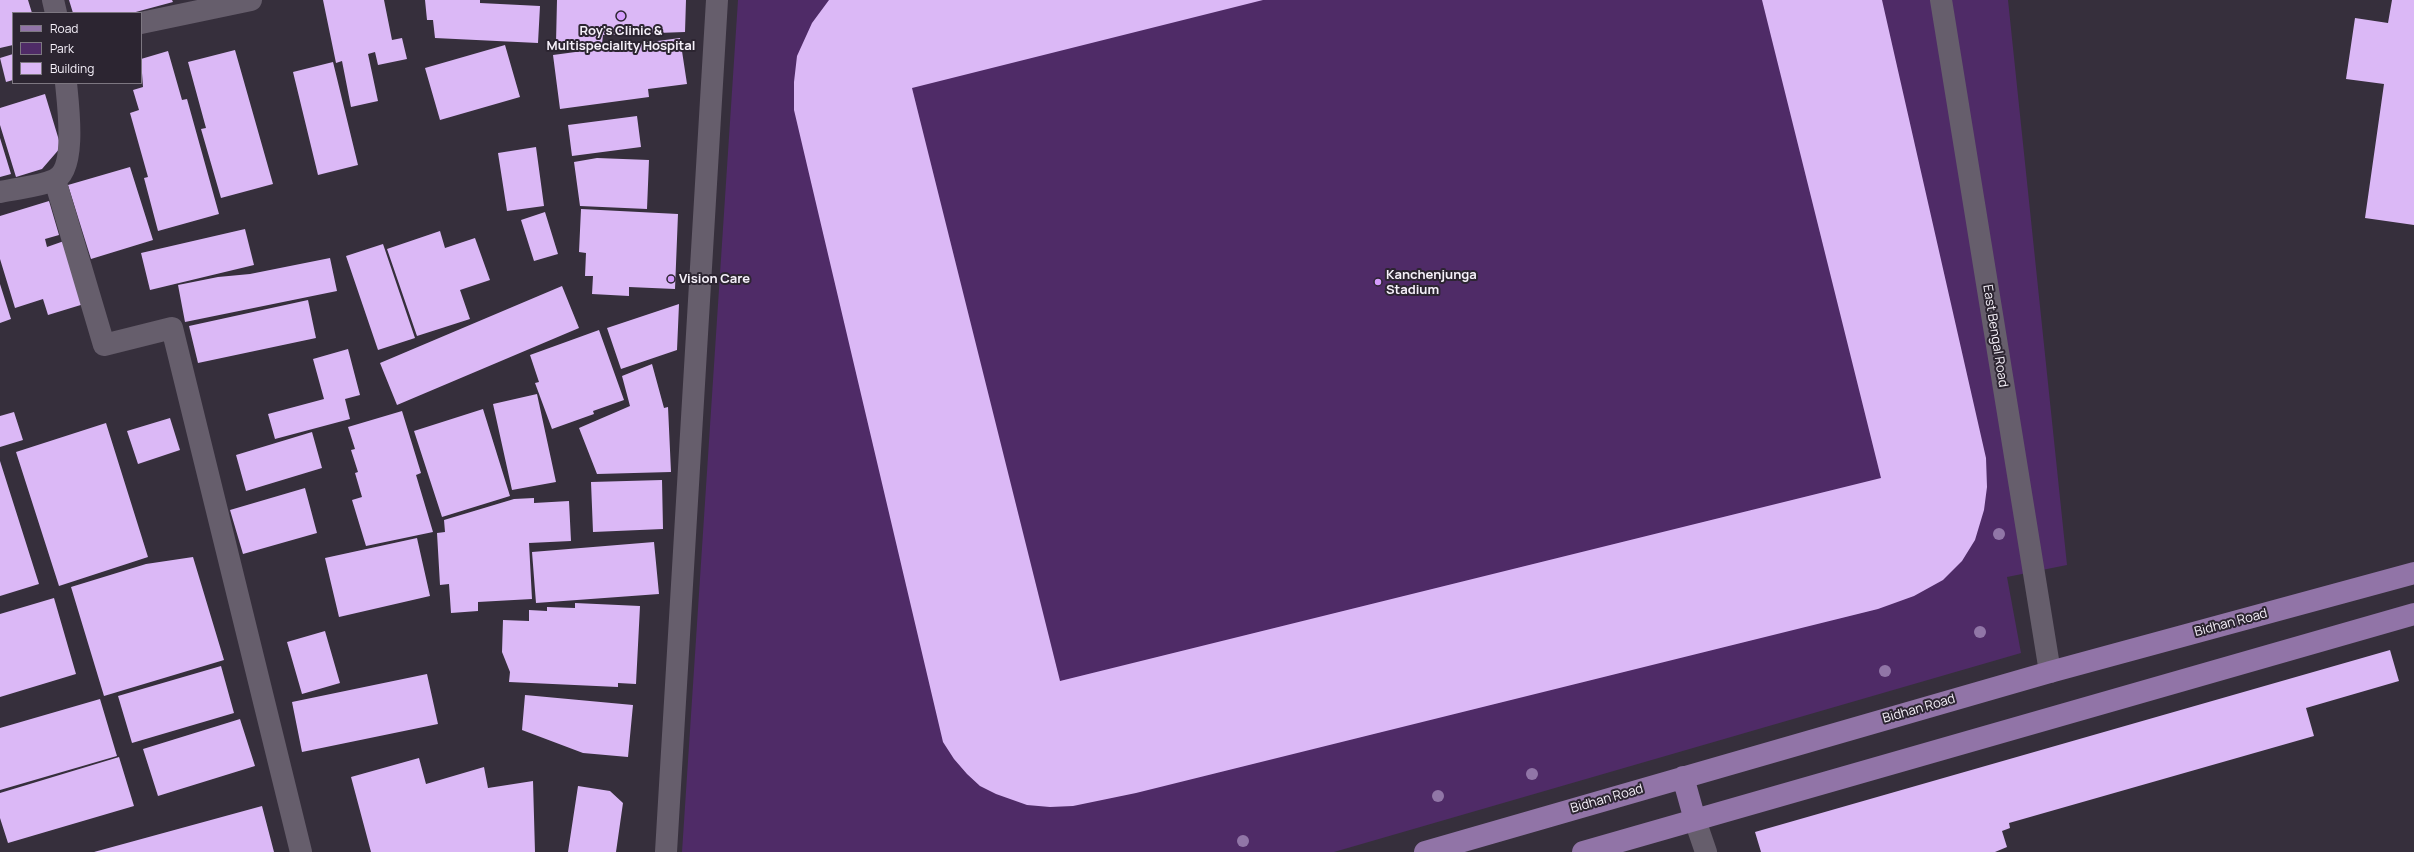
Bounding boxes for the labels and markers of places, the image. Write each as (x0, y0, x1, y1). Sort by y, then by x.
marker: Roy's Clinic & Multispeciality Hospital (615, 10, 627, 22)
place label: Roy's Clinic & Multispeciality Hospital (547, 23, 695, 54)
place label: Kanchenjunga Stadium (1386, 267, 1477, 298)
place label: Vision Care (679, 271, 750, 287)
marker: Vision Care (666, 274, 676, 284)
marker: Kanchenjunga Stadium (1373, 277, 1383, 287)

